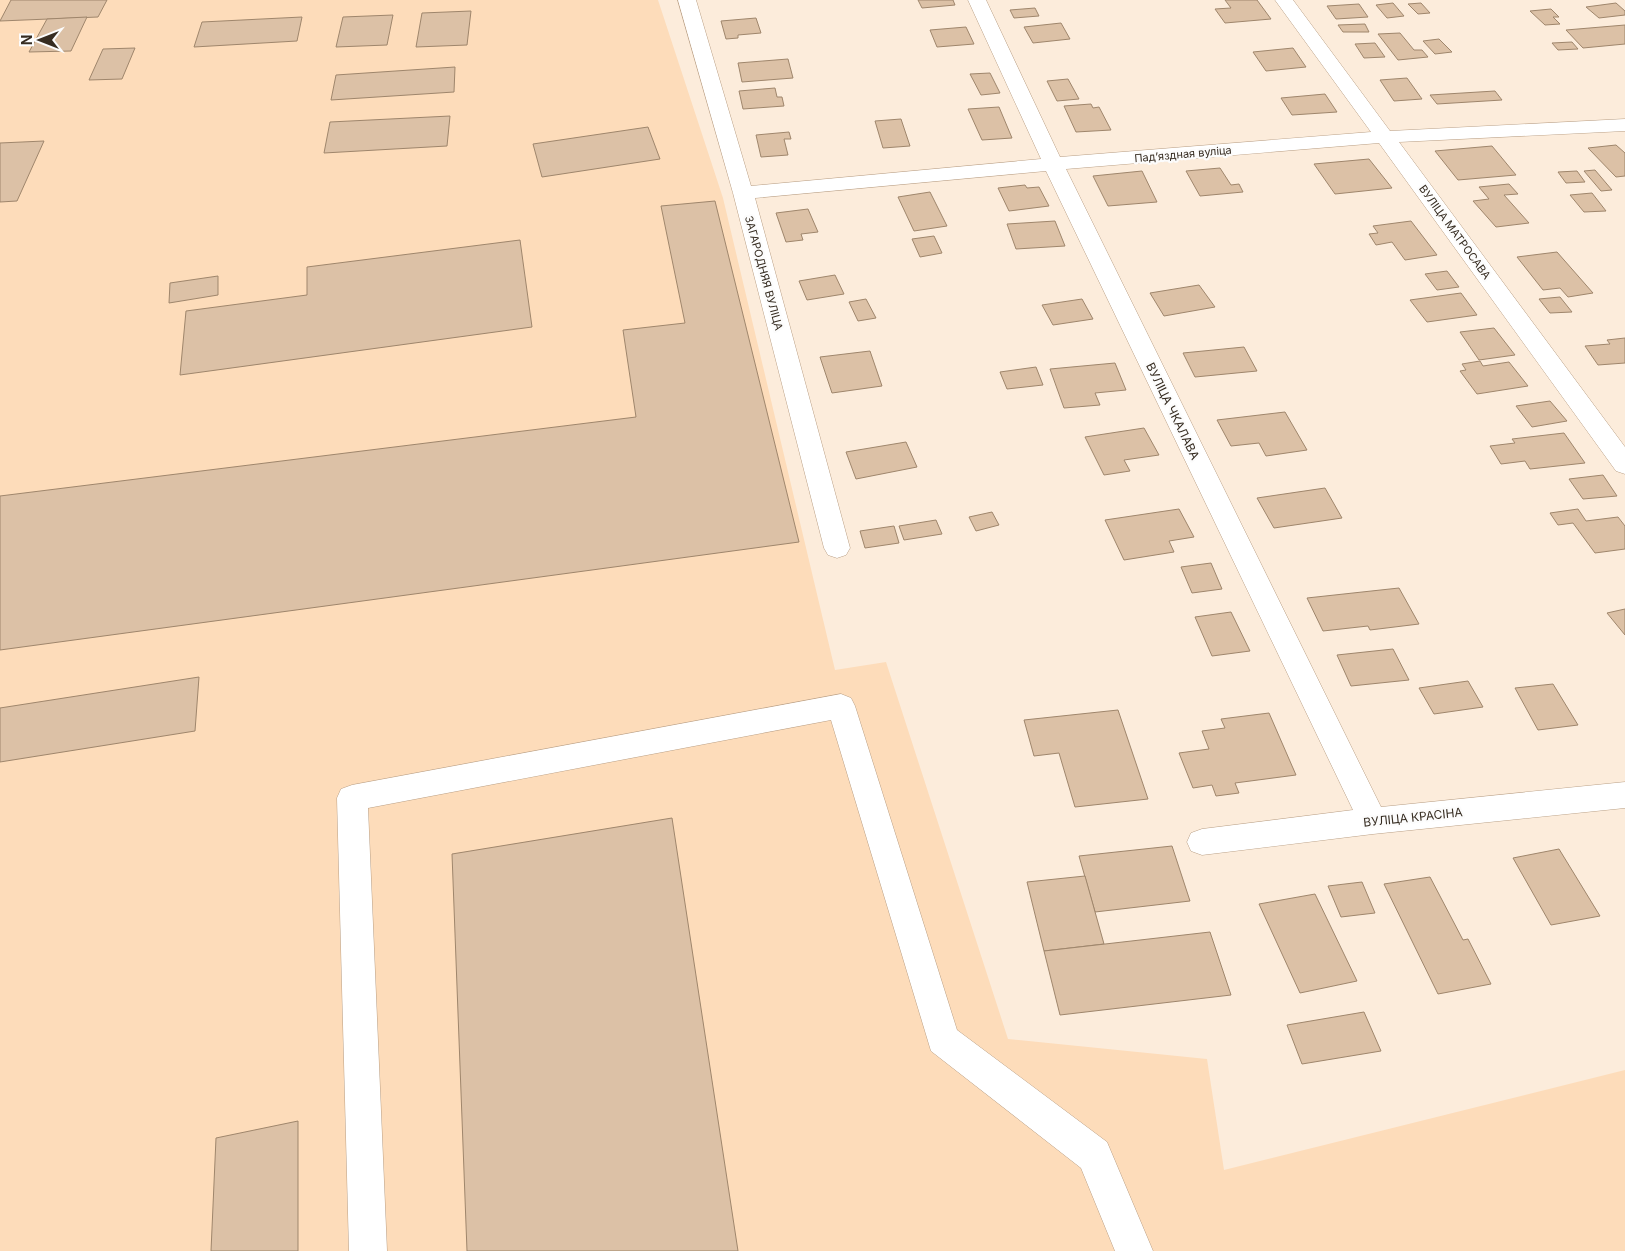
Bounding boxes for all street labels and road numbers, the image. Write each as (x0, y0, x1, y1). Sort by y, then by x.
street label: Падʼяздная вуліца (1134, 143, 1232, 165)
street label: ВУЛІЦА МАТРОСАВА (1416, 182, 1494, 282)
street label: ЗАГАРОДНЯЯ ВУЛІЦА (742, 214, 786, 332)
street label: ВУЛІЦА ЧКАЛАВА (1143, 360, 1203, 462)
street label: ВУЛІЦА КРАСІНА (1363, 804, 1463, 830)

